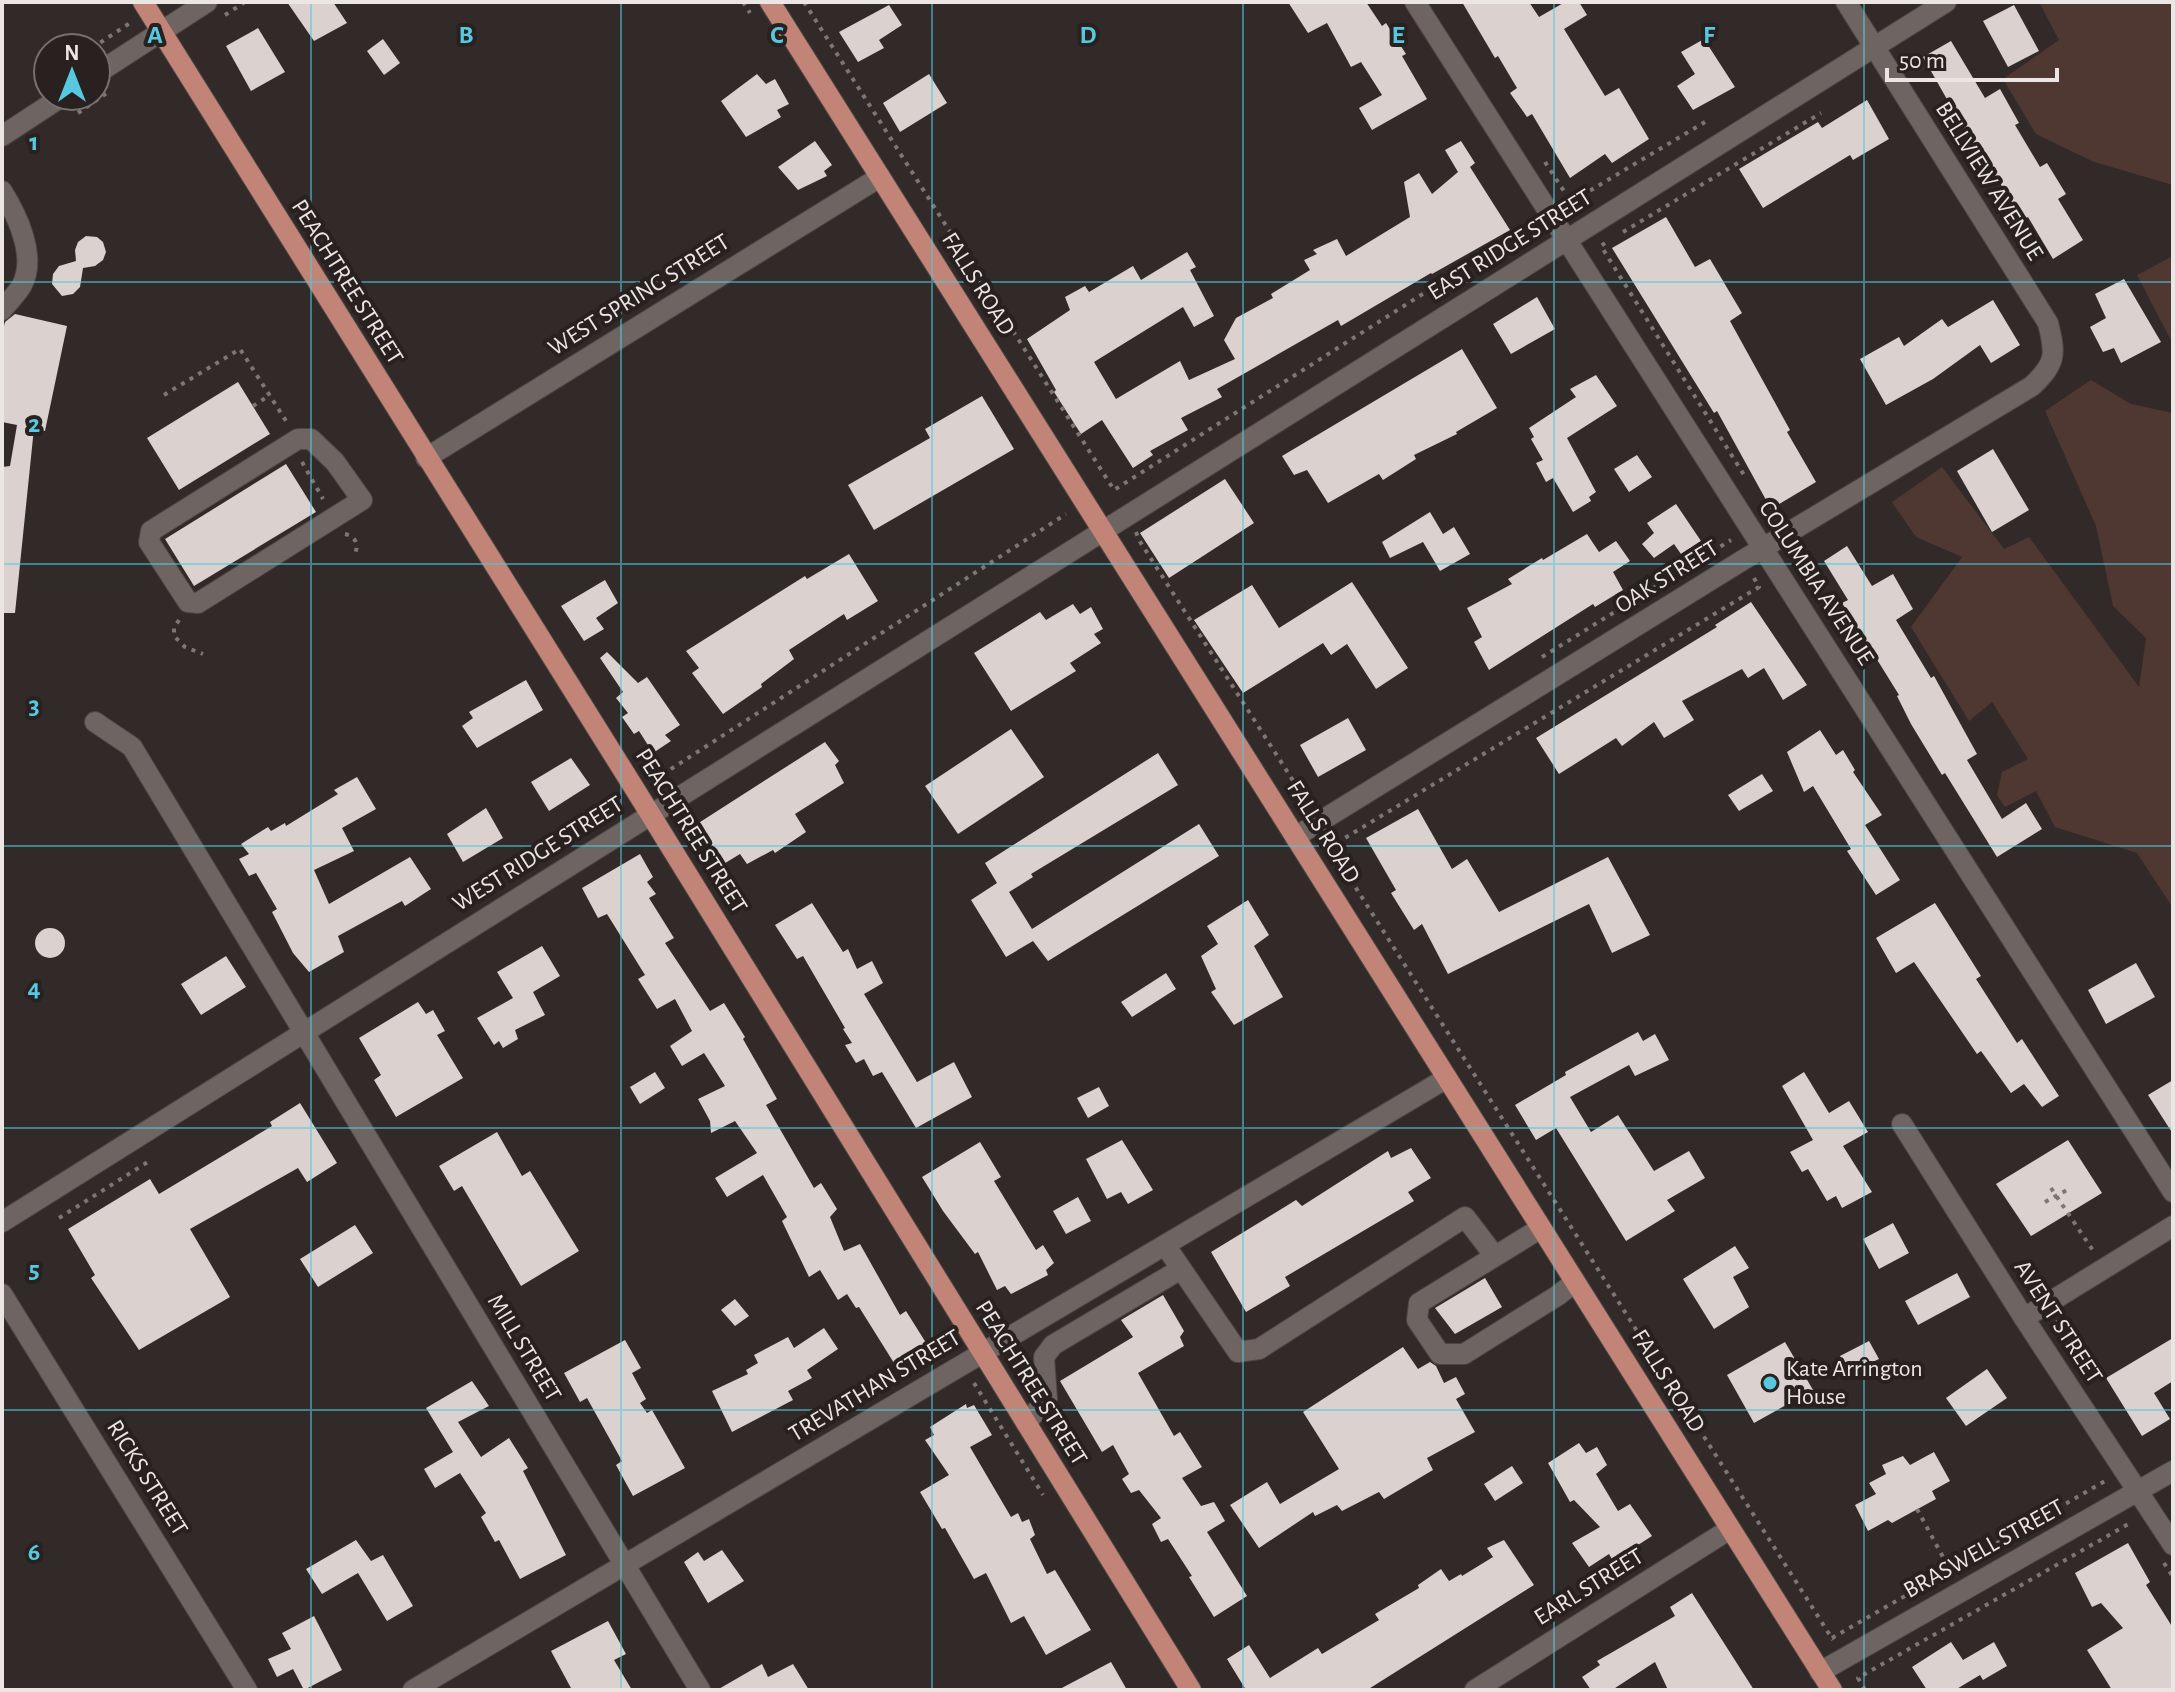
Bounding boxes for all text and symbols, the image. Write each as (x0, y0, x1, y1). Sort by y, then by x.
text: A (147, 22, 163, 48)
text: B (458, 22, 474, 48)
text: C (770, 22, 784, 48)
text: D (1079, 22, 1097, 48)
text: E (1391, 22, 1405, 48)
text: F (1703, 22, 1716, 48)
north arrow (32, 32, 112, 112)
scale bar (1887, 32, 2057, 82)
text: N (64, 42, 80, 64)
text: 50 m (1899, 49, 1945, 73)
street label: BELLVIEW AVENUE (1931, 98, 2048, 265)
text: 1 (29, 129, 39, 155)
street label: EAST RIDGE STREET (1424, 185, 1596, 305)
street label: PEACHTREE STREET (287, 195, 407, 369)
street label: FALLS ROAD (937, 228, 1019, 340)
street label: WEST SPRING STREET (544, 229, 734, 360)
text: 2 (28, 411, 40, 437)
street label: COLUMBIA AVENUE (1754, 497, 1878, 670)
street label: OAK STREET (1611, 536, 1723, 618)
text: 3 (28, 693, 40, 719)
street label: PEACHTREE STREET (631, 744, 751, 918)
street label: FALLS ROAD (1282, 776, 1364, 888)
street label: WEST RIDGE STREET (449, 792, 628, 916)
text: 4 (27, 975, 41, 1001)
street label: AVENT STREET (2009, 1256, 2107, 1388)
text: 5 (28, 1257, 40, 1283)
street label: MILL STREET (483, 1290, 565, 1406)
street label: PEACHTREE STREET (971, 1296, 1091, 1470)
street label: TREVATHAN STREET (785, 1325, 965, 1447)
street label: FALLS ROAD (1627, 1325, 1709, 1437)
place label: Kate Arrington House (1786, 1357, 1923, 1409)
marker: Kate Arrington House (1761, 1374, 1779, 1392)
street label: RICKS STREET (102, 1416, 192, 1540)
street label: BRASWELL STREET (1900, 1495, 2068, 1603)
text: 6 (28, 1539, 40, 1565)
street label: EARL STREET (1530, 1544, 1648, 1630)

